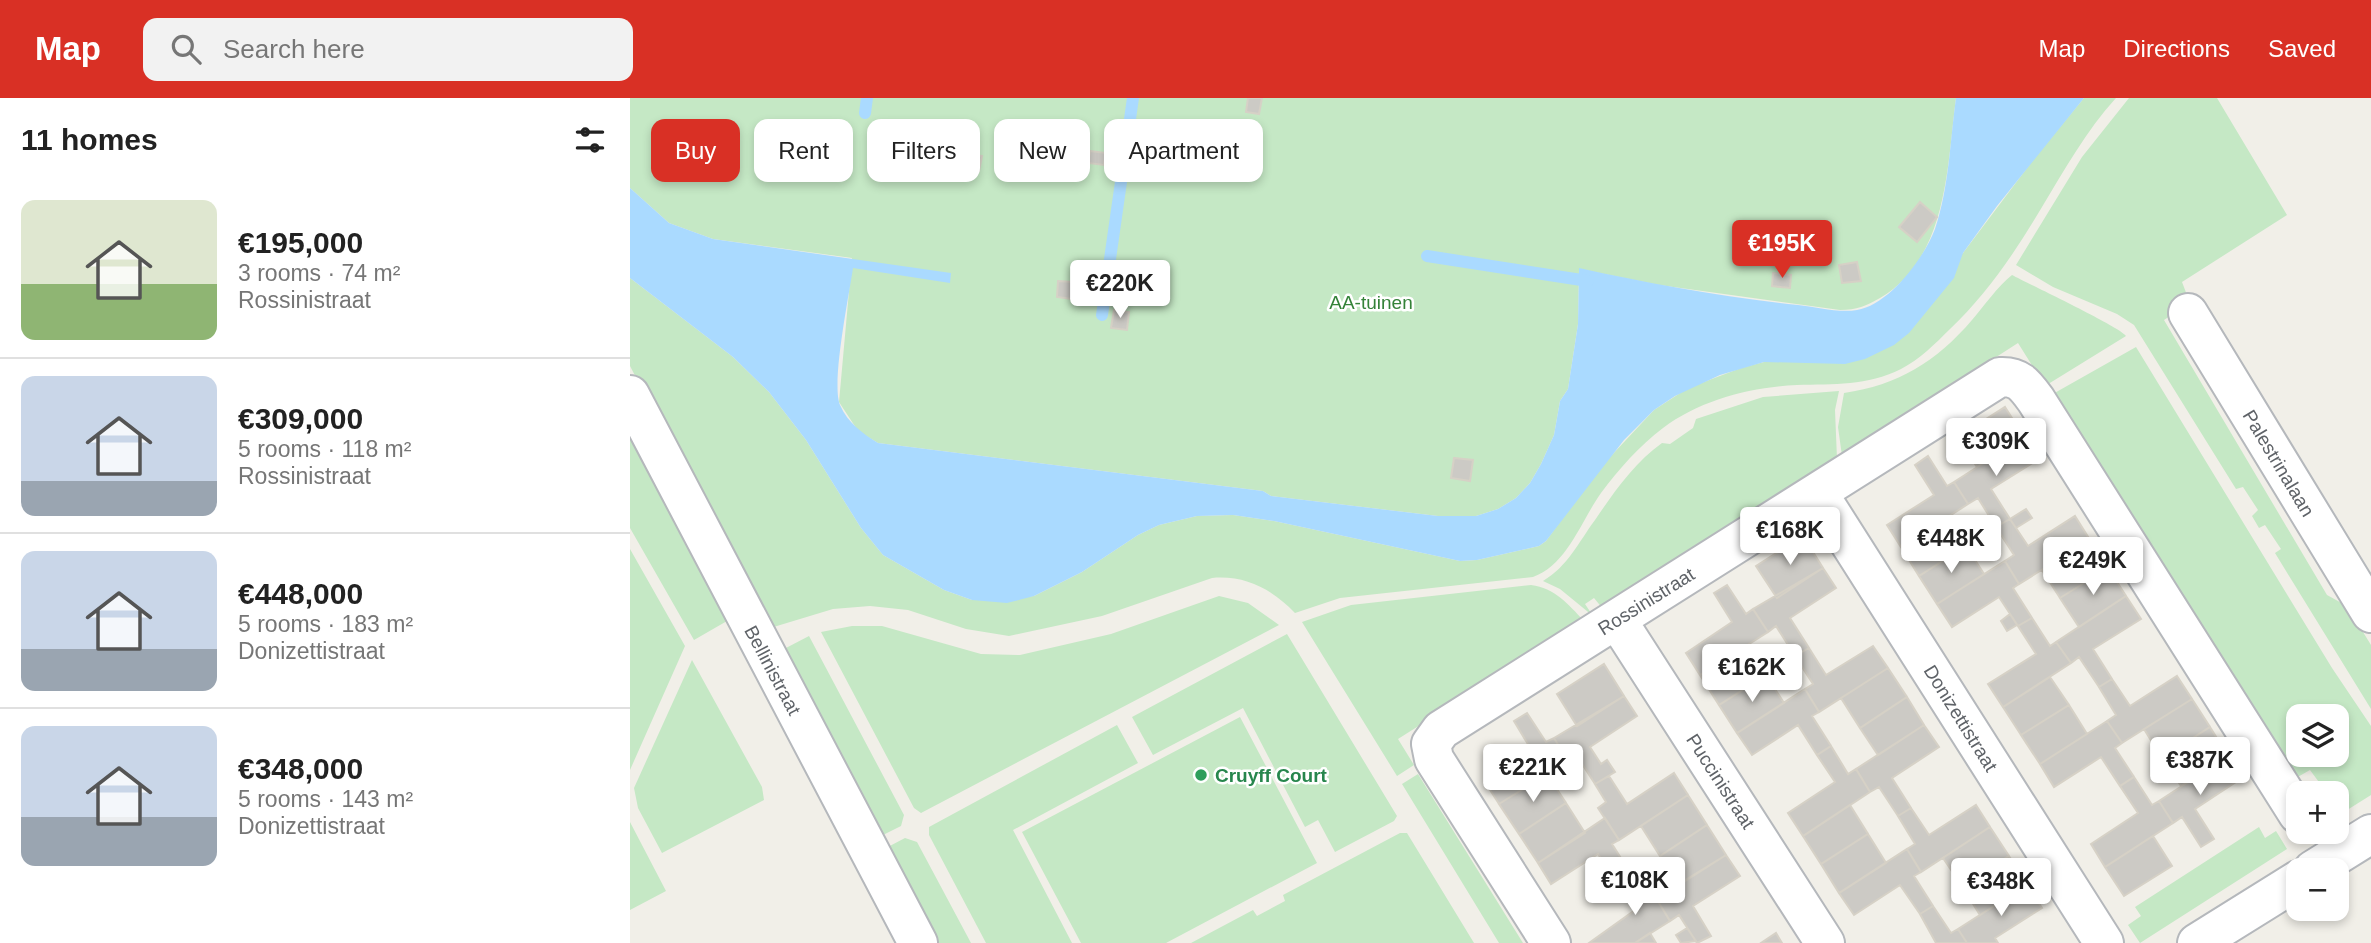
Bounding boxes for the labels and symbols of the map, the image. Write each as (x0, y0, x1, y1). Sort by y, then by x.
pin: €195K (1733, 220, 1831, 280)
pin: €220K (1071, 260, 1169, 320)
park label: AA-tuinen (1329, 292, 1413, 313)
street label: Palestrinalaan (2239, 406, 2319, 520)
pin: €309K (1947, 418, 2045, 478)
pin: €168K (1741, 508, 1839, 567)
pin: €448K (1902, 516, 2000, 575)
pin: €249K (2044, 538, 2142, 597)
street label: Rossinistraat (1594, 563, 1699, 639)
street label: Bellinistraat (740, 622, 805, 719)
pin: €162K (1703, 644, 1801, 704)
street label: Donizettistraat (1919, 661, 2002, 776)
street label: Puccinistraat (1682, 730, 1759, 833)
pin: €387K (2151, 738, 2249, 797)
pin: €221K (1484, 744, 1582, 804)
place label: Cruyff Court (1215, 765, 1328, 786)
marker: Cruyff Court (1193, 767, 1209, 783)
pin: €108K (1586, 858, 1684, 917)
pin: €348K (1952, 858, 2050, 918)

